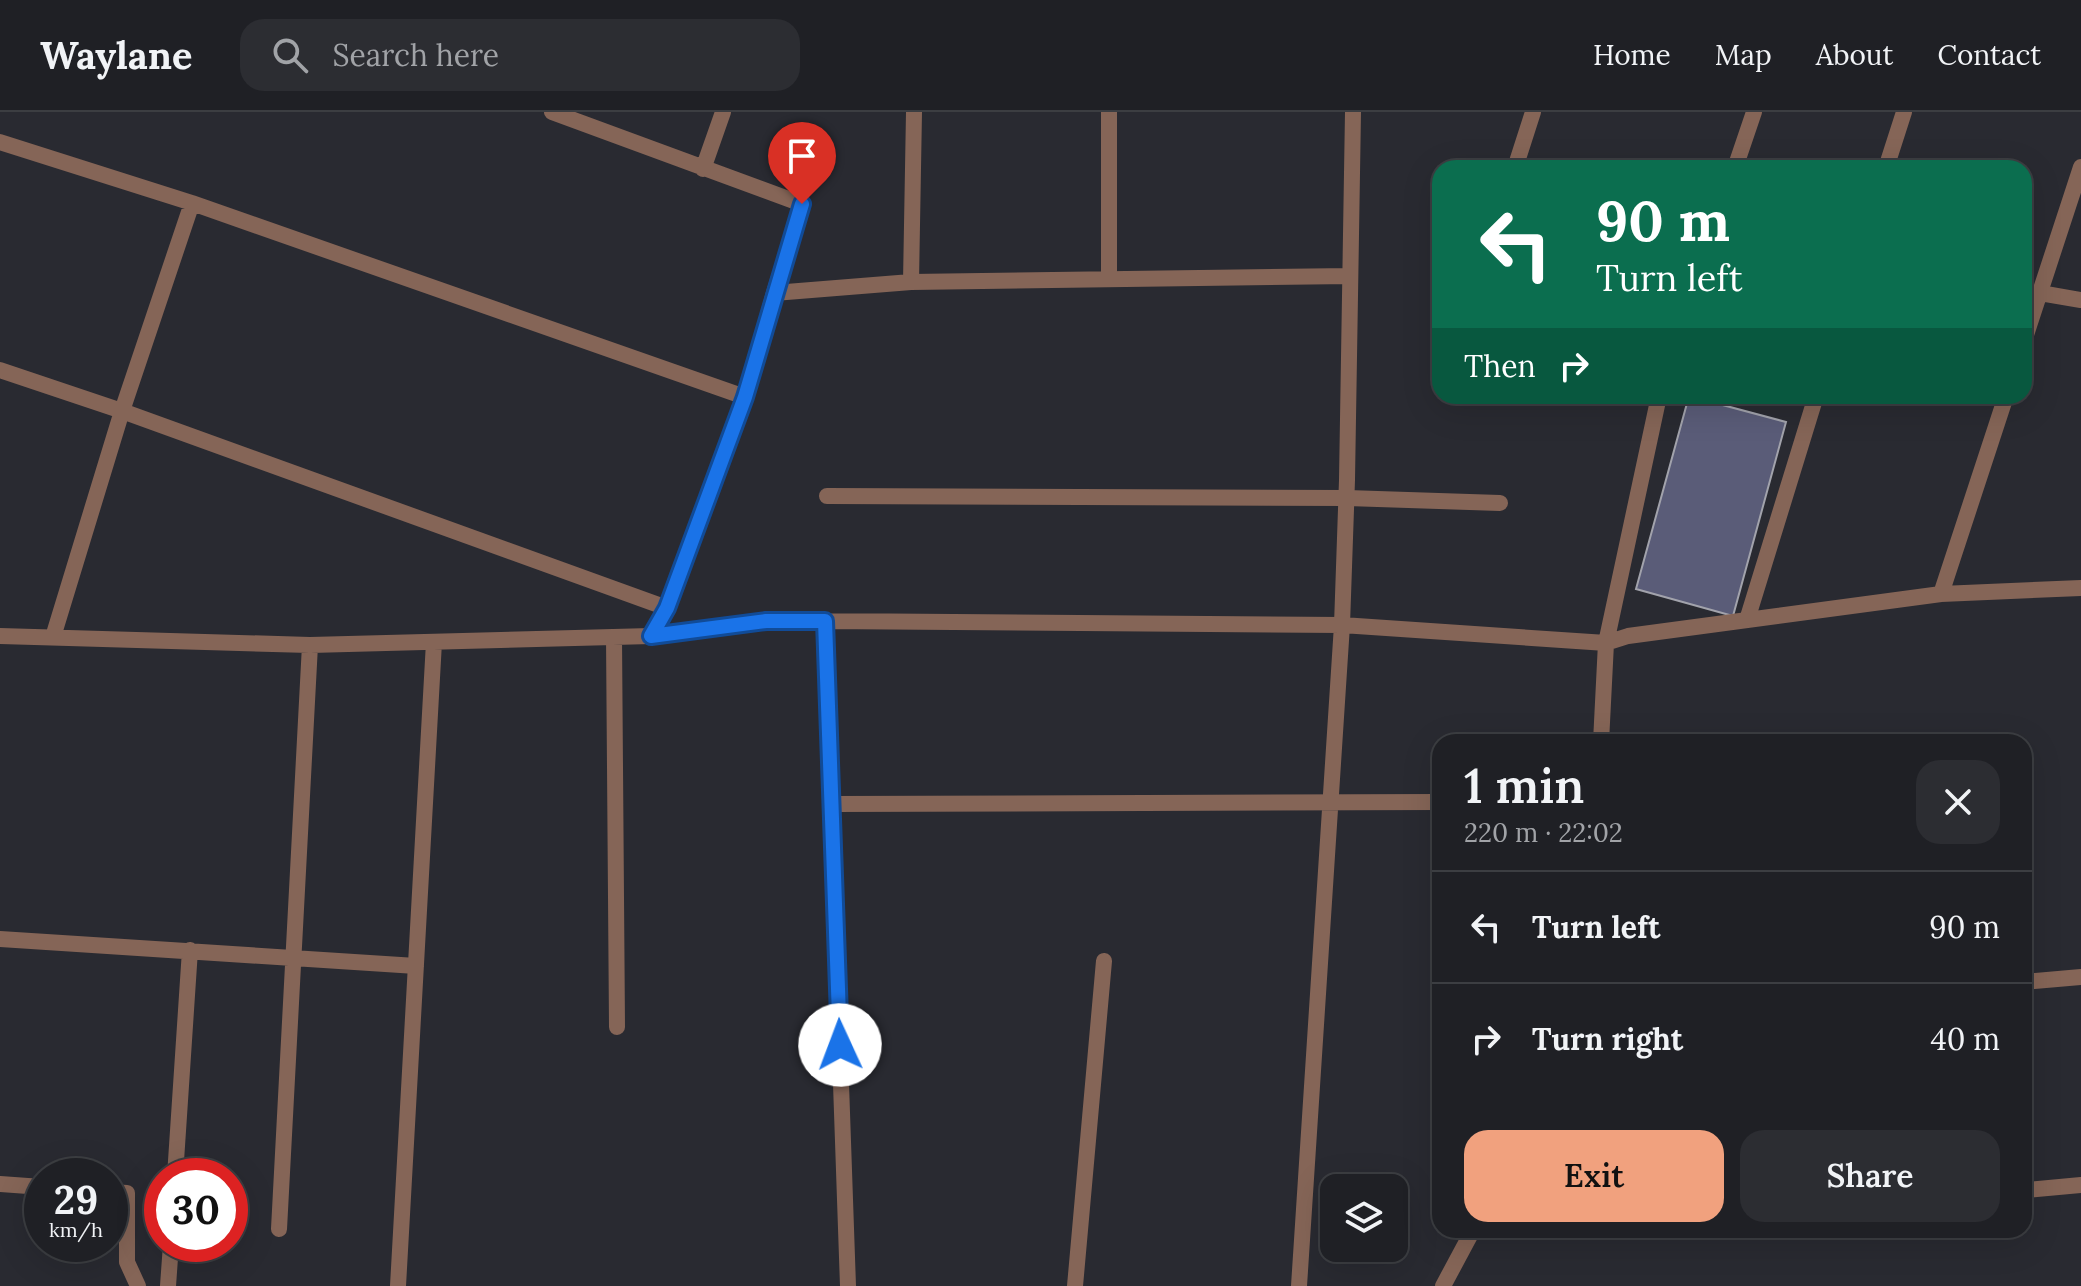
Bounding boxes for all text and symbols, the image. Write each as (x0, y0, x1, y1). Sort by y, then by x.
search box (240, 19, 800, 91)
text: Waylane (40, 31, 192, 79)
icon: search (268, 33, 312, 77)
text: Search here (332, 36, 499, 74)
text: Home (1593, 37, 1671, 73)
text: Map (1715, 37, 1772, 73)
text: About (1816, 37, 1893, 73)
text: Contact (1937, 37, 2041, 73)
pin (768, 122, 836, 204)
icon: arrive (780, 134, 824, 178)
text: 90 m (1596, 185, 1730, 256)
icon: left (1464, 192, 1568, 296)
text: Turn left (1596, 255, 1743, 301)
icon: right (1552, 344, 1596, 388)
text: Then (1464, 347, 1536, 385)
text: 1 min (1464, 755, 1584, 816)
button: close (1916, 760, 2000, 844)
text: 220 m · 22:02 (1464, 816, 1623, 849)
icon: left (1464, 905, 1508, 949)
text: Turn left (1532, 908, 1660, 946)
text: 90 m (1929, 908, 2000, 946)
position arrow (798, 1003, 882, 1087)
icon: right (1464, 1017, 1508, 1061)
text: Turn right (1532, 1020, 1683, 1058)
text: 40 m (1930, 1020, 2000, 1058)
button: Exit (1464, 1130, 1724, 1222)
button: Share (1740, 1130, 2000, 1222)
speed limit sign: 30 (144, 1158, 248, 1262)
text: 29 (54, 1174, 98, 1225)
map controls (1320, 1174, 1408, 1262)
button: layers (1320, 1174, 1408, 1262)
text: km/h (49, 1217, 103, 1242)

